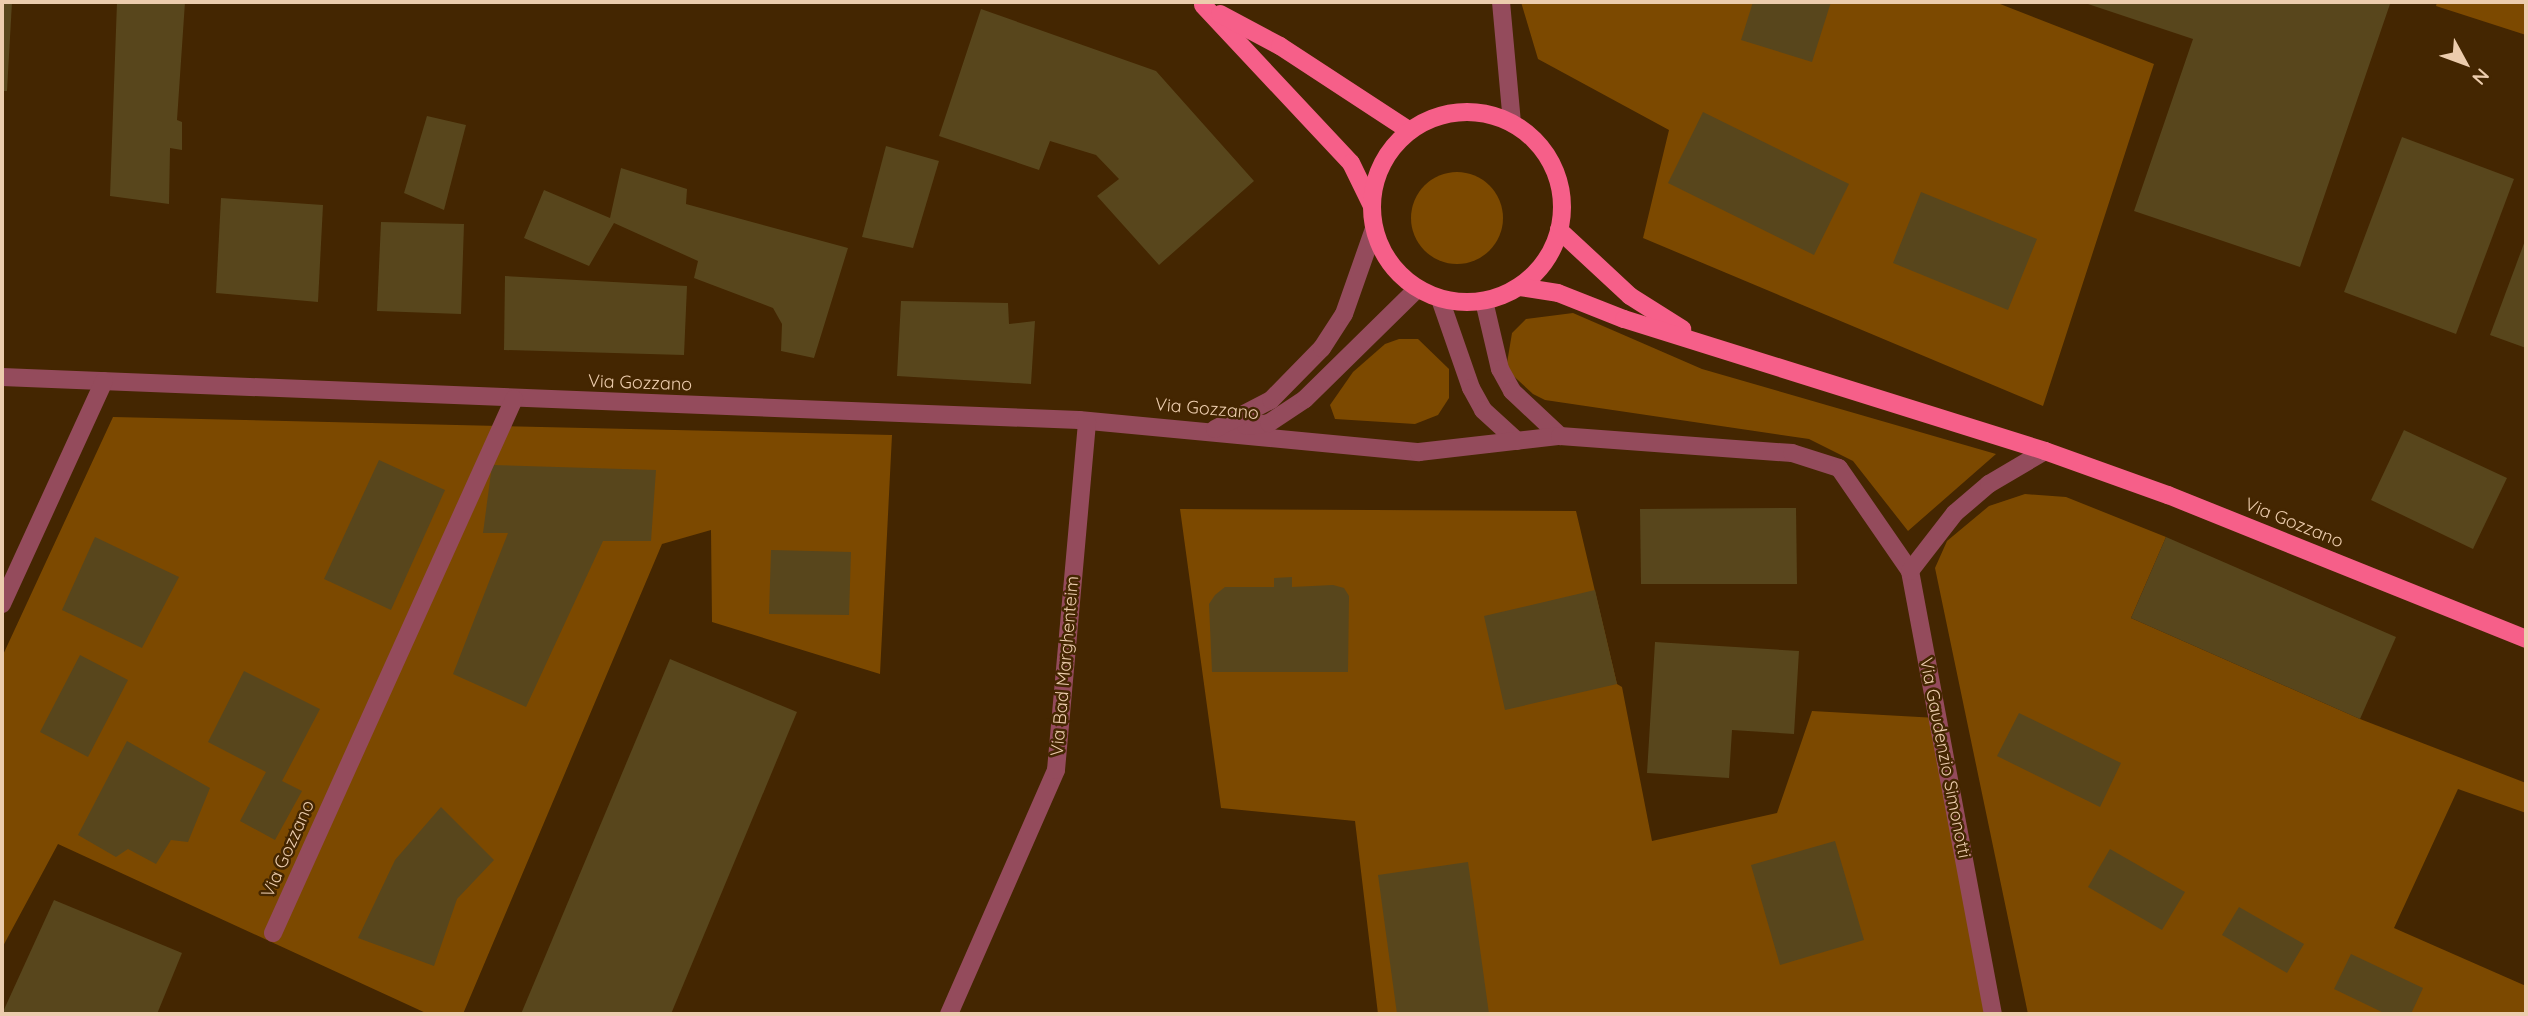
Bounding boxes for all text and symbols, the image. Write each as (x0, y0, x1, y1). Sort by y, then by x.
north arrow (2430, 28, 2500, 98)
text: N (2467, 64, 2494, 90)
street label: Via Gozzano (588, 370, 692, 396)
street label: Via Gozzano (1154, 394, 1260, 424)
street label: Via Gozzano (2242, 493, 2346, 553)
street label: Via Bad Marghenteim (1046, 575, 1084, 757)
street label: Via Gaudenzio Simonotti (1915, 656, 1975, 860)
street label: Via Gozzano (257, 797, 319, 901)

